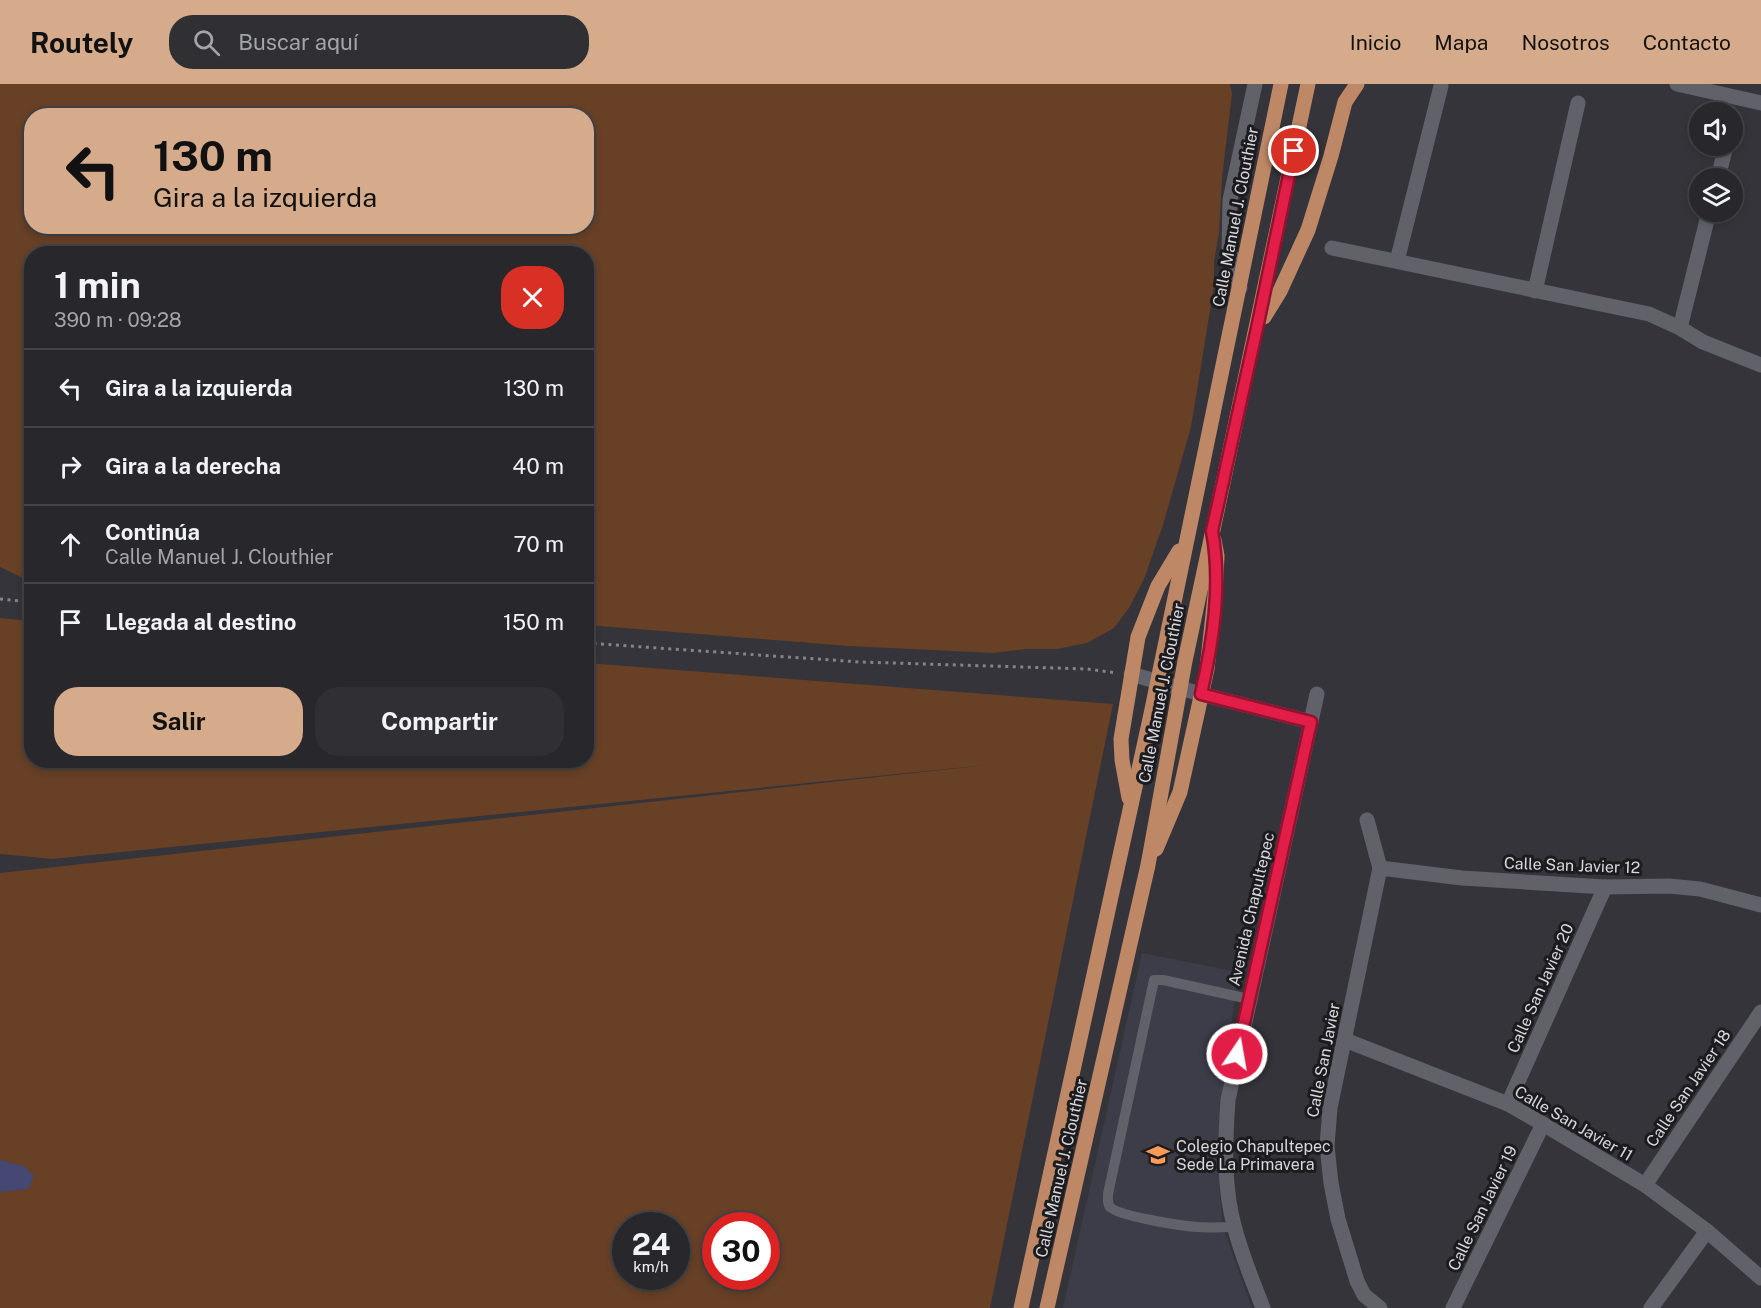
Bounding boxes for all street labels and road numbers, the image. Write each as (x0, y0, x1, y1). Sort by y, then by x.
street label: Calle Manuel J. Clouthier (1209, 126, 1262, 309)
street label: Calle Manuel J. Clouthier (1135, 602, 1188, 785)
street label: Avenida Chapultepec (1225, 830, 1278, 988)
street label: Calle San Javier 12 (1504, 854, 1640, 877)
street label: Calle San Javier 20 (1503, 920, 1578, 1056)
street label: Calle San Javier (1303, 1001, 1344, 1119)
street label: Calle San Javier 18 (1642, 1026, 1735, 1150)
street label: Calle Manuel J. Clouthier (1032, 1077, 1091, 1259)
street label: Calle San Javier 11 (1511, 1082, 1636, 1165)
street label: Calle San Javier 19 (1444, 1143, 1521, 1274)

